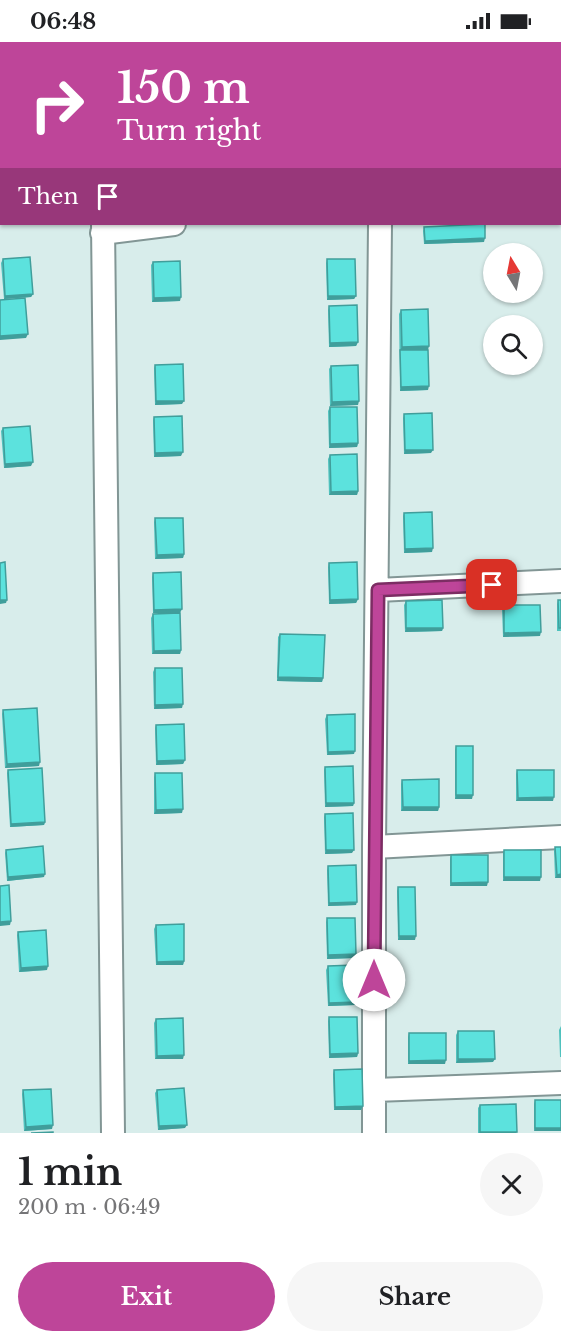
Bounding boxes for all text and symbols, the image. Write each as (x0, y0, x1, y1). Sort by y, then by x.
text: 06:48 (30, 8, 96, 35)
text: 150 m (117, 62, 250, 114)
icon: right (18, 66, 96, 144)
text: Turn right (117, 114, 261, 147)
icon: arrive (91, 180, 124, 213)
text: Then (18, 183, 79, 210)
north arrow (483, 243, 543, 303)
map controls (483, 243, 543, 375)
button: search (483, 315, 543, 375)
pin (466, 559, 517, 610)
icon: arrive (475, 568, 508, 601)
position arrow (342, 948, 406, 1012)
text: 1 min (18, 1150, 122, 1195)
button: close (480, 1153, 543, 1216)
text: 200 m · 06:49 (18, 1195, 161, 1219)
button: Exit (18, 1262, 275, 1331)
button: Share (287, 1262, 543, 1331)

